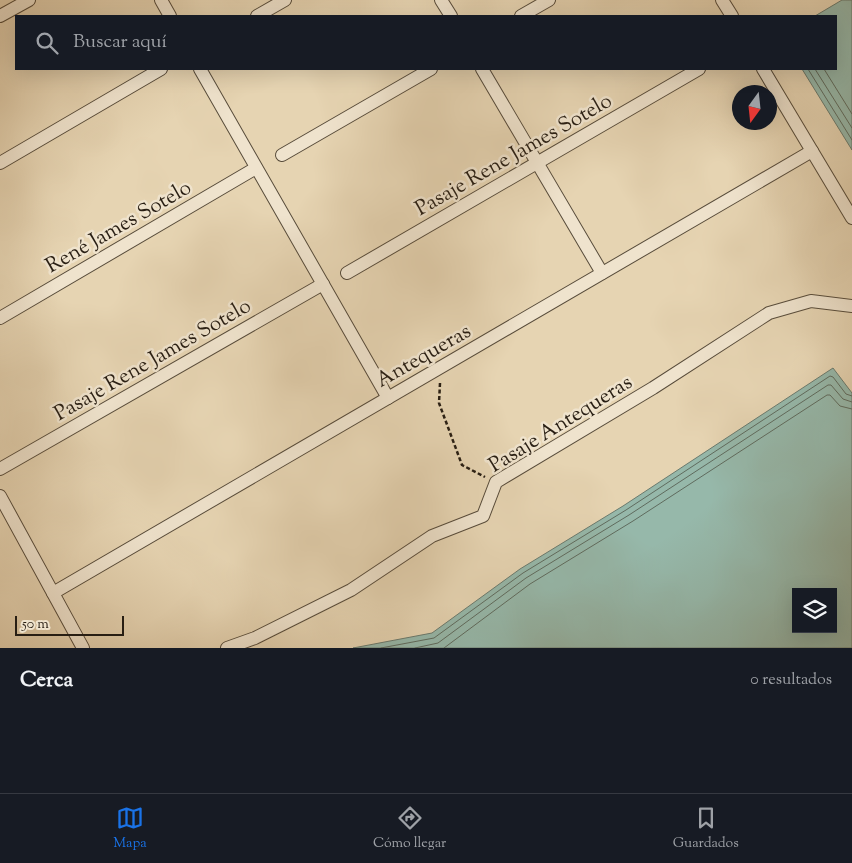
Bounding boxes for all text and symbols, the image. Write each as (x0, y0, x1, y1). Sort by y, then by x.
search box (15, 15, 837, 70)
icon: search (33, 29, 61, 57)
text: Buscar aquí (73, 29, 167, 56)
north arrow (732, 85, 777, 130)
street label: Pasaje Rene James Sotelo (410, 87, 618, 224)
street label: René James Sotelo (40, 174, 198, 282)
street label: Pasaje Rene James Sotelo (49, 292, 257, 429)
street label: Antequeras (371, 317, 477, 396)
street label: Pasaje Antequeras (483, 368, 639, 481)
map controls (792, 588, 837, 633)
button: layers (792, 588, 837, 633)
scale bar (15, 613, 124, 636)
text: 50 m (22, 615, 49, 635)
text: Cerca (20, 666, 73, 696)
text: 0 resultados (750, 669, 832, 692)
tab: Mapa (113, 804, 147, 854)
tab: Cómo llegar (373, 804, 446, 854)
tab: Guardados (673, 804, 739, 854)

